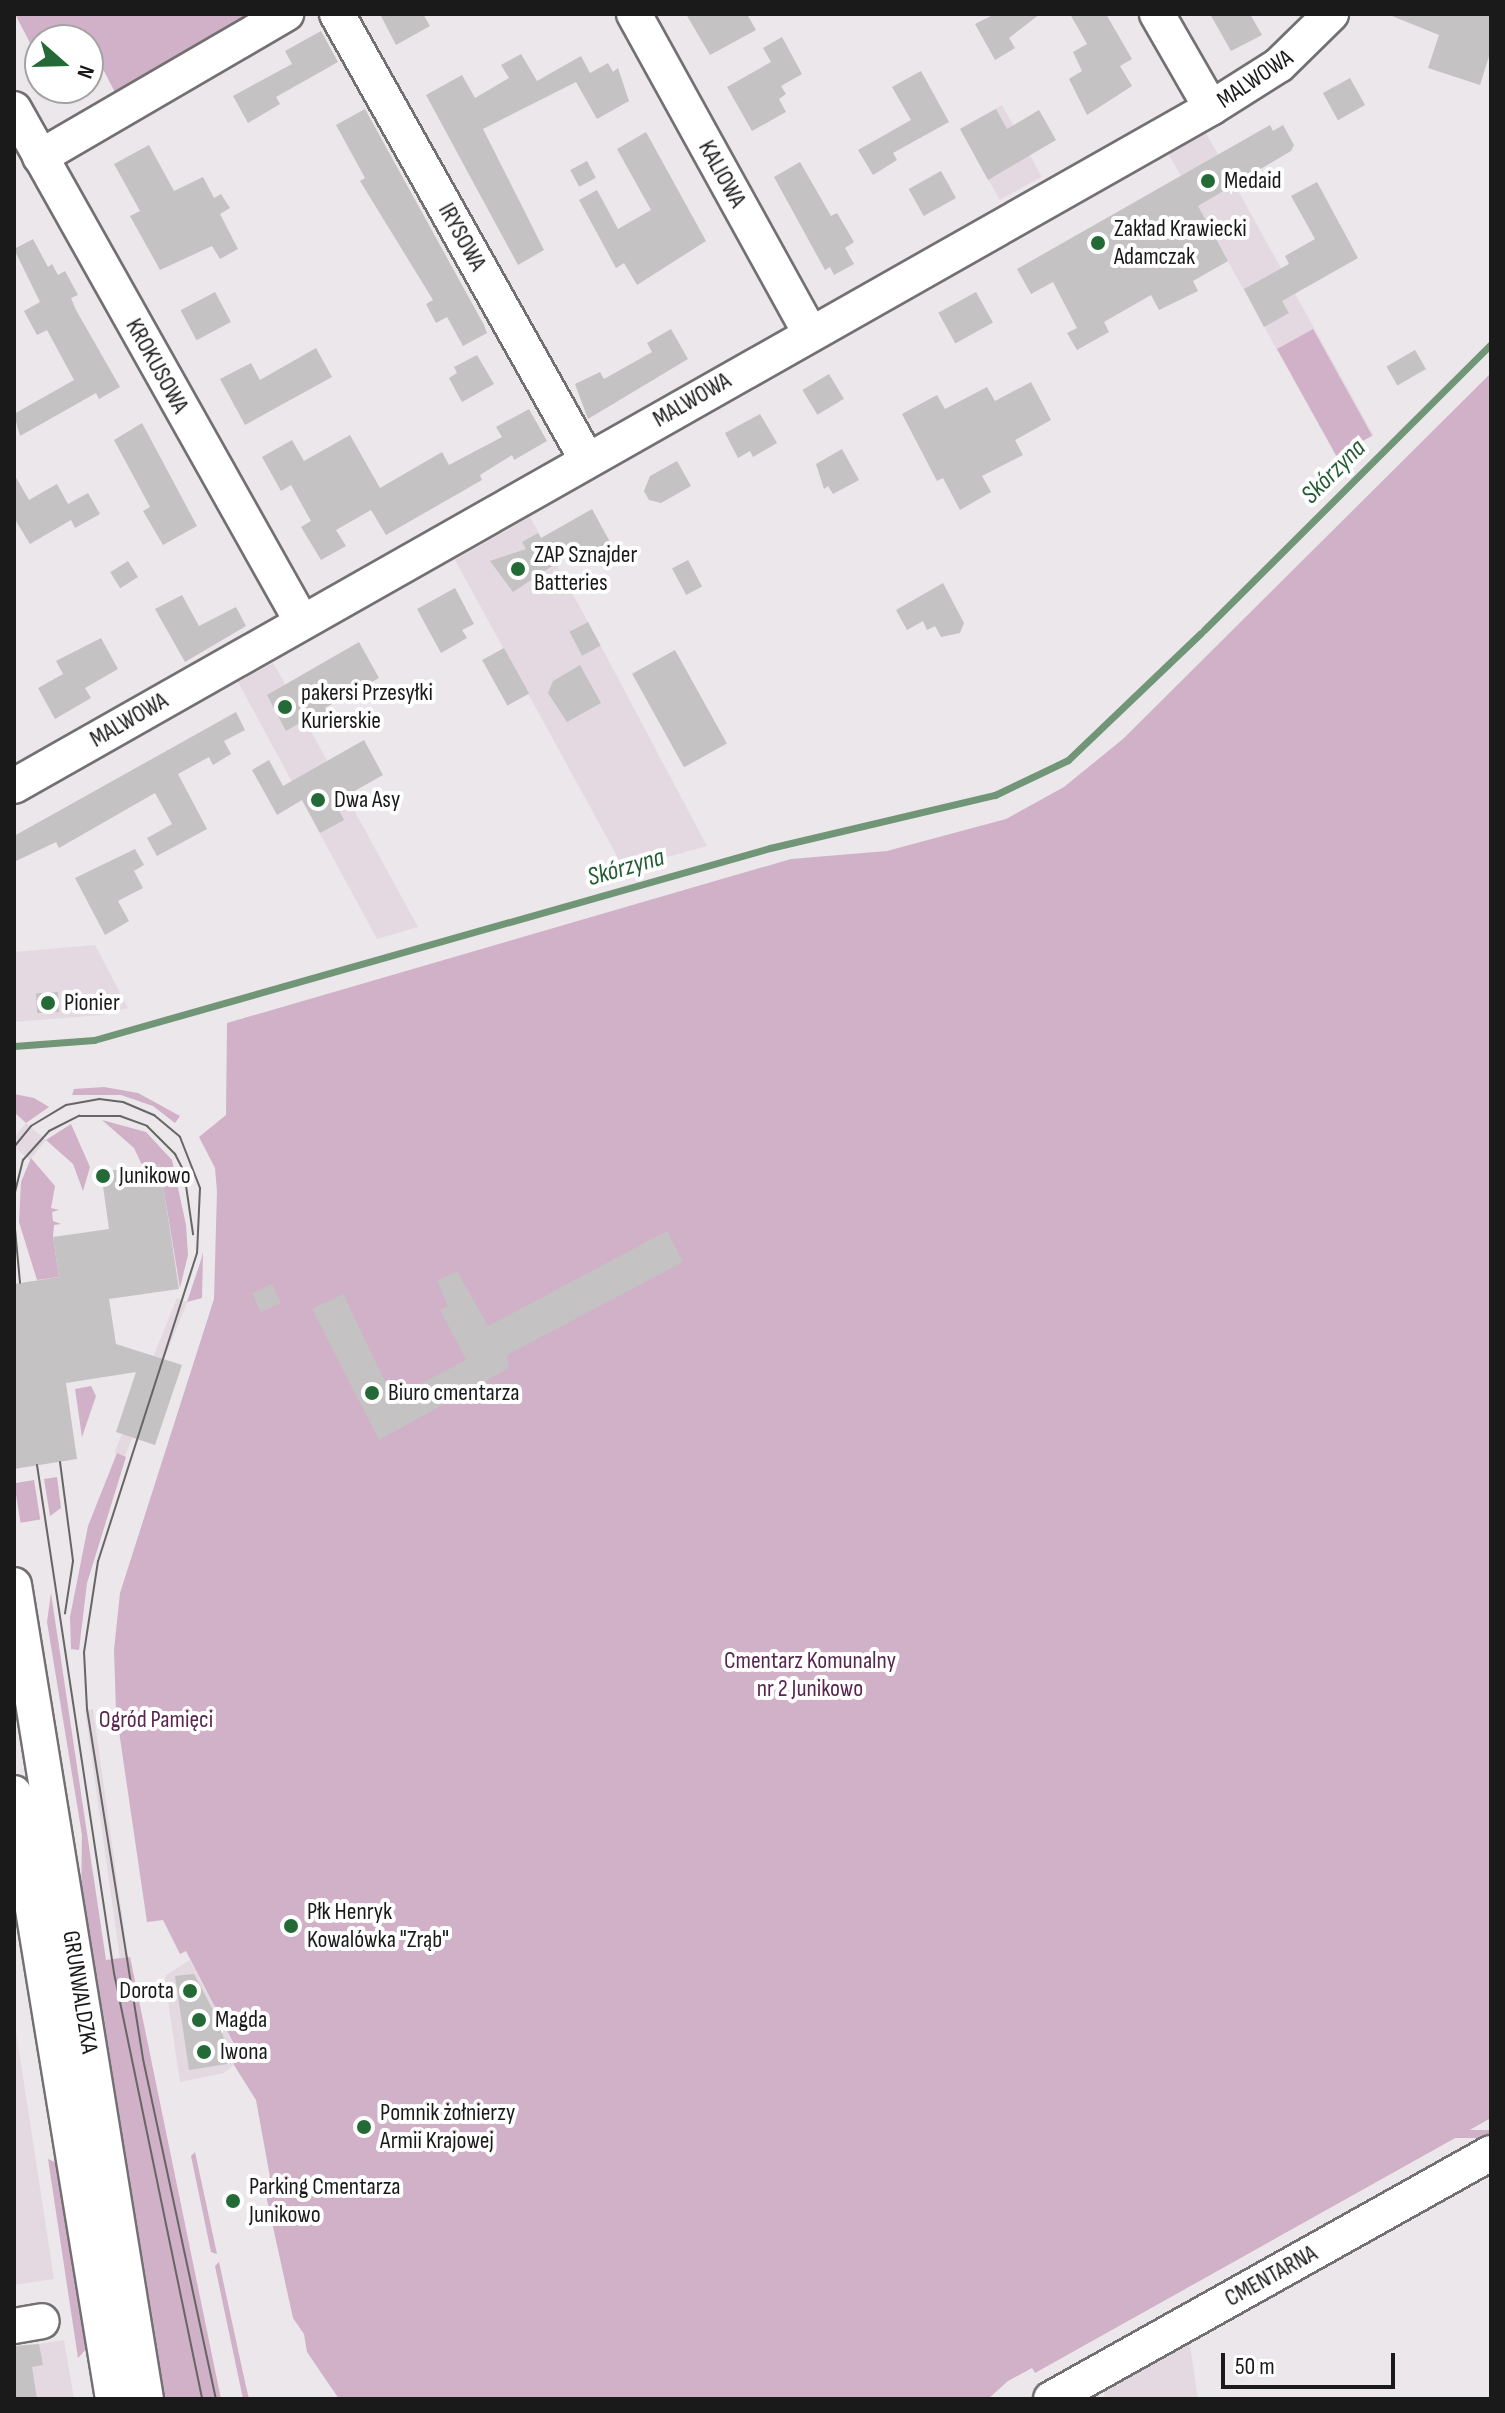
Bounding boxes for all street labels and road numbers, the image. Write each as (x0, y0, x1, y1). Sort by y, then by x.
street label: MALWOWA (1212, 43, 1298, 115)
street label: KALIOWA (692, 136, 752, 212)
street label: IRYSOWA (432, 198, 492, 276)
street label: KROKUSOWA (119, 314, 195, 418)
street label: MALWOWA (648, 366, 736, 434)
street label: MALWOWA (85, 686, 173, 754)
street label: GRUNWALDZKA (56, 1929, 104, 2055)
street label: CMENTARNA (1220, 2239, 1322, 2313)

